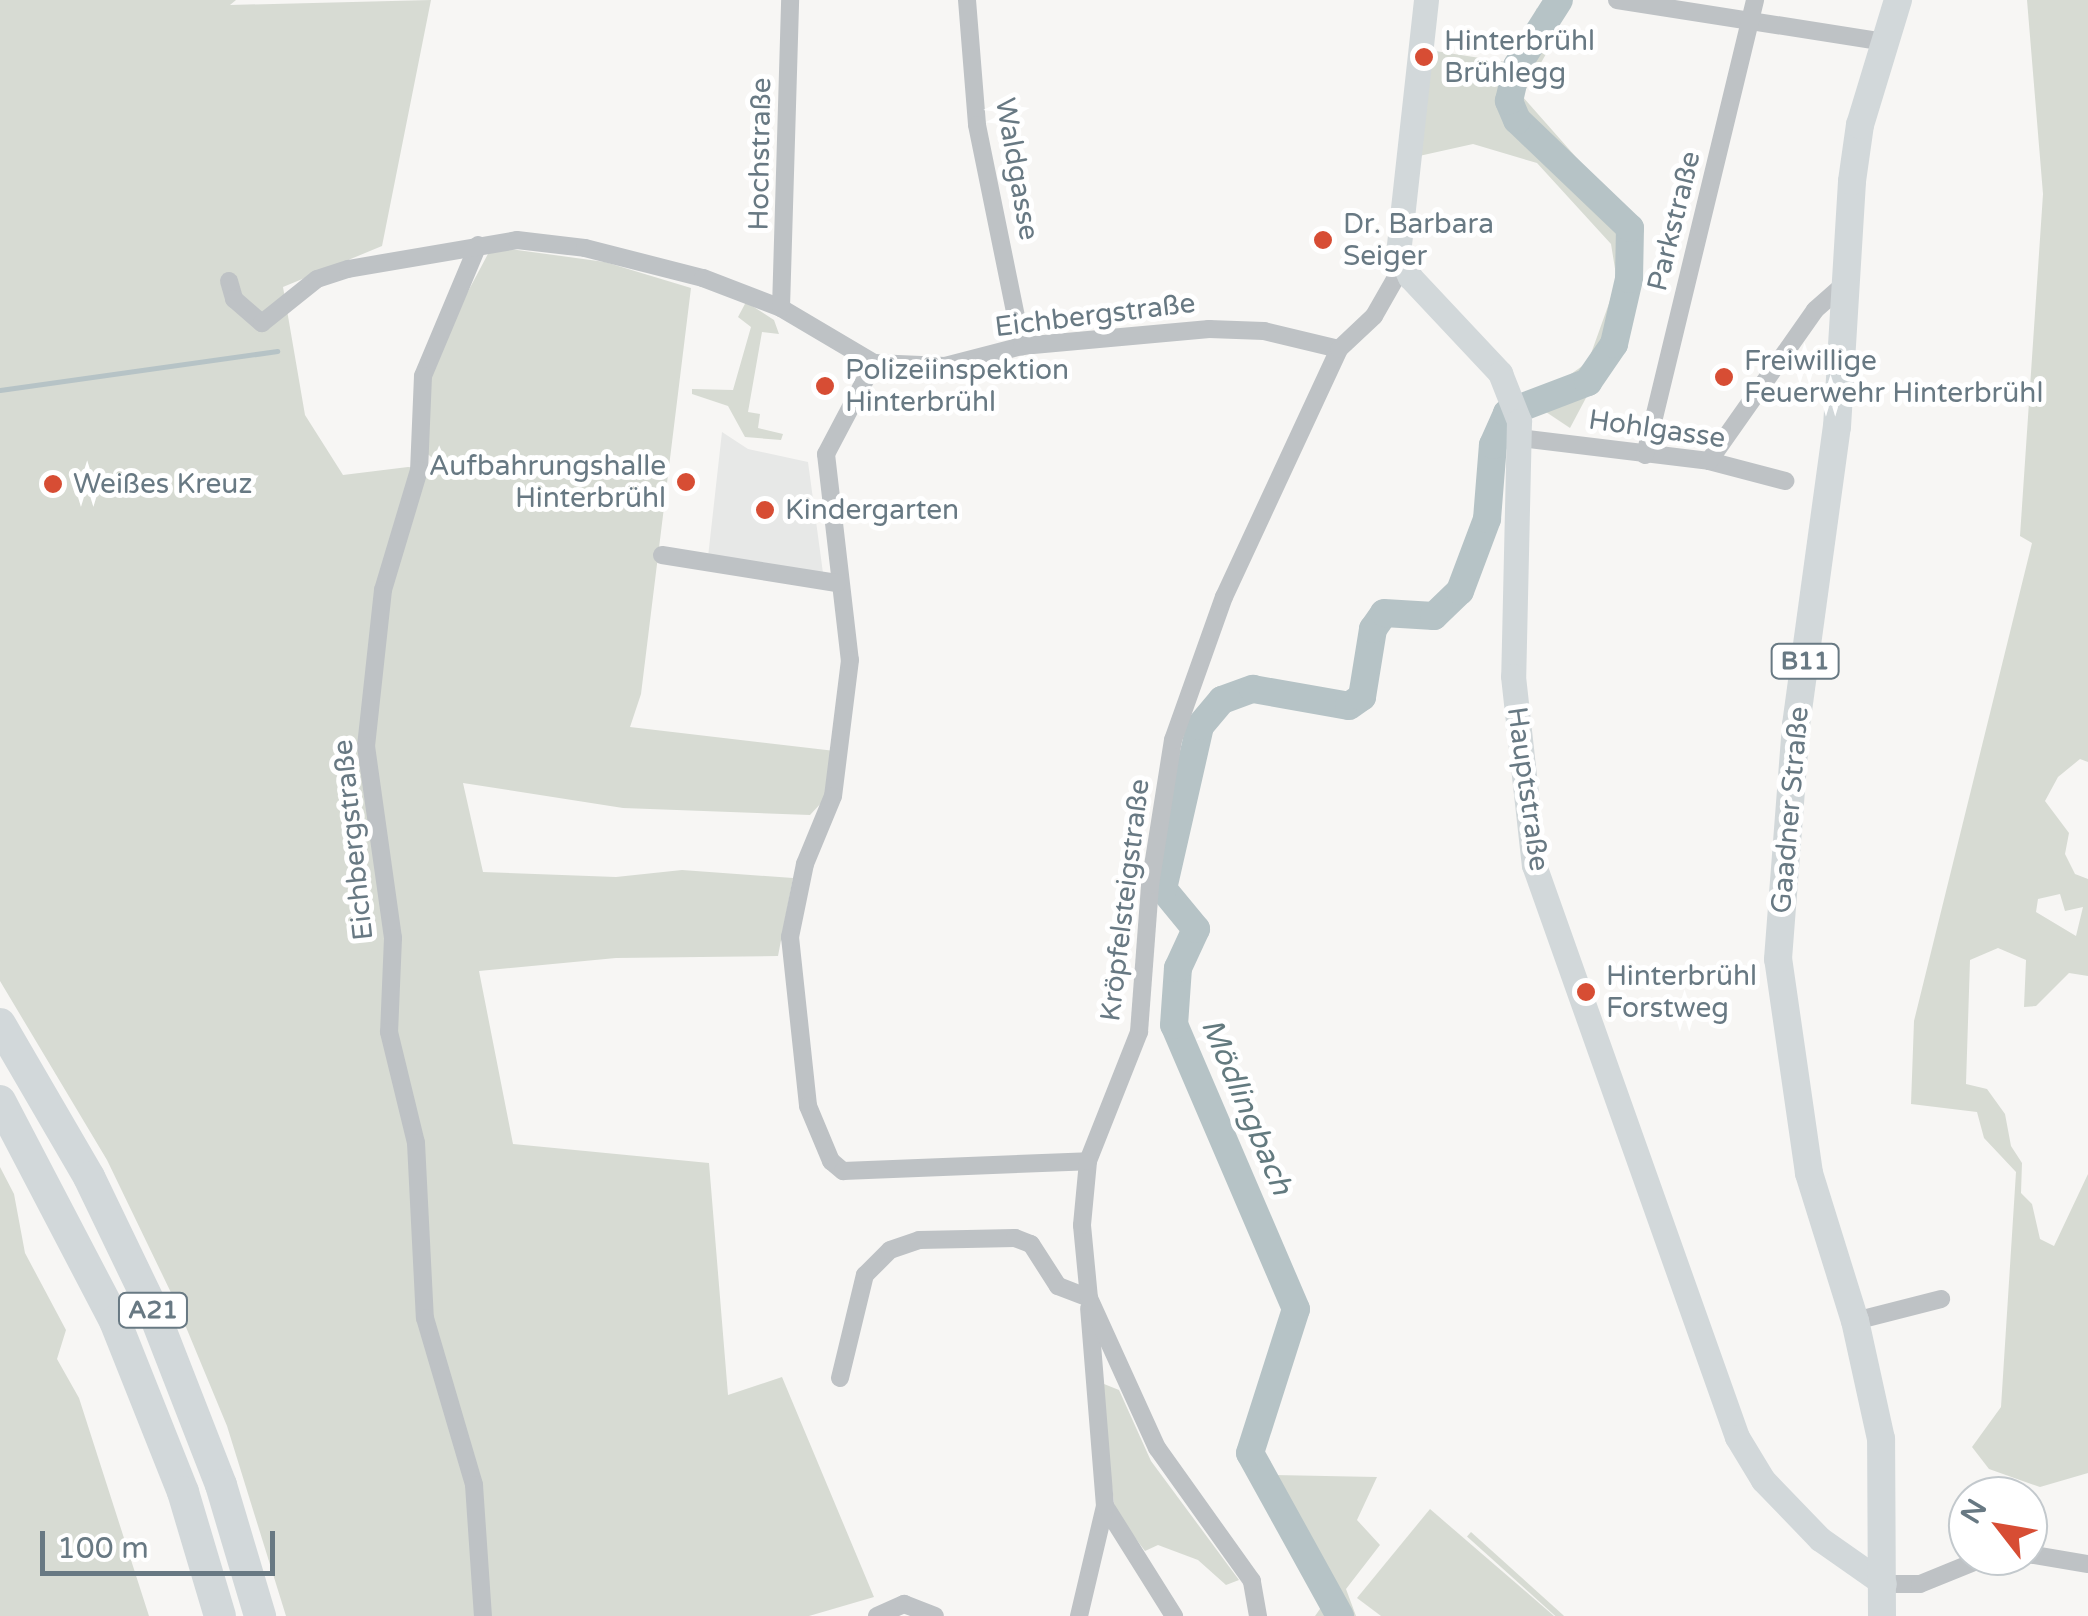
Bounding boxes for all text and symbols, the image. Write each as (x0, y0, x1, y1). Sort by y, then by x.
place label: Hinterbrühl Brühlegg (1444, 24, 1595, 90)
marker: Hinterbrühl Brühlegg (1413, 46, 1435, 68)
street label: Hochstraße (742, 77, 778, 231)
street label: Waldgasse (988, 95, 1046, 243)
street label: Parkstraße (1640, 148, 1708, 294)
place label: Dr. Barbara Seiger (1343, 207, 1494, 273)
marker: Dr. Barbara Seiger (1312, 229, 1334, 251)
street label: Eichbergstraße (993, 286, 1197, 344)
place label: Freiwillige Feuerwehr Hinterbrühl (1744, 344, 2043, 410)
place label: Polizeiinspektion Hinterbrühl (845, 353, 1069, 419)
marker: Freiwillige Feuerwehr Hinterbrühl (1713, 366, 1735, 388)
marker: Polizeiinspektion Hinterbrühl (814, 375, 836, 397)
street label: Hohlgasse (1586, 403, 1728, 455)
place label: Aufbahrungshalle Hinterbrühl (429, 449, 666, 515)
place label: Weißes Kreuz (73, 467, 252, 501)
marker: Aufbahrungshalle Hinterbrühl (675, 471, 697, 493)
marker: Weißes Kreuz (42, 473, 64, 495)
place label: Kindergarten (785, 493, 959, 527)
marker: Kindergarten (754, 499, 776, 521)
road number: B11 (1770, 641, 1840, 681)
street label: Hauptstraße (1500, 705, 1556, 873)
street label: Gaadner Straße (1764, 705, 1816, 915)
street label: Eichbergstraße (326, 738, 380, 942)
street label: Kröpfelsteigstraße (1093, 777, 1157, 1023)
place label: Hinterbrühl Forstweg (1606, 959, 1757, 1025)
marker: Hinterbrühl Forstweg (1575, 981, 1597, 1003)
water label: Mödlingbach (1193, 1013, 1299, 1201)
road number: A21 (116, 1290, 190, 1330)
north arrow (1948, 1476, 2048, 1576)
text: N (1954, 1493, 1994, 1530)
scale bar (45, 1511, 280, 1573)
text: 100 m (57, 1530, 149, 1567)

